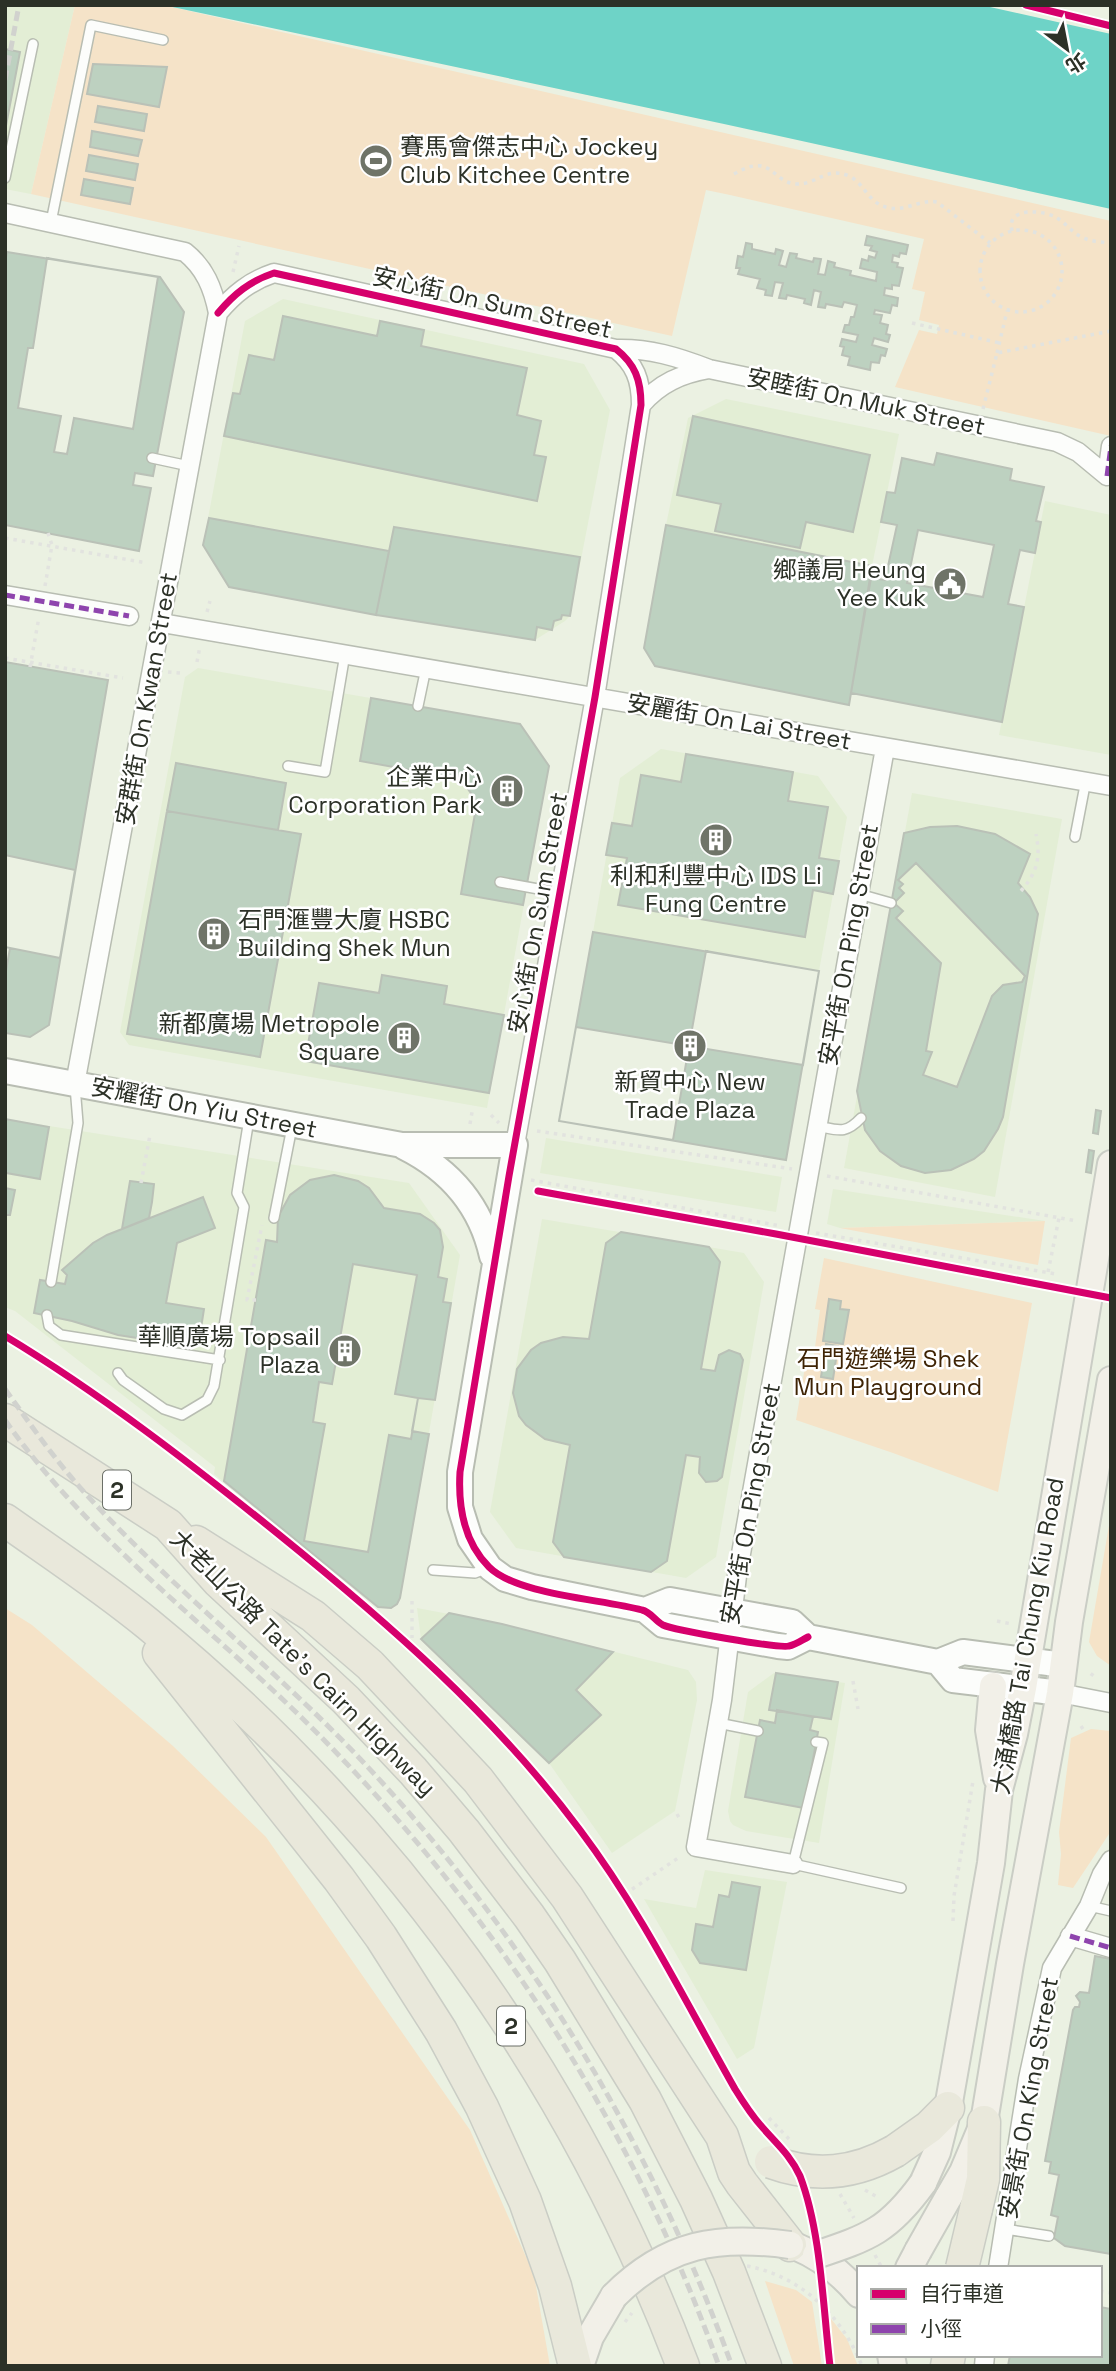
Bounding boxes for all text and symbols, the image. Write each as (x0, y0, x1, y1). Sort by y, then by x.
north arrow (1032, 14, 1102, 84)
text: 北 (1061, 47, 1090, 79)
place label: 賽馬會傑志中心 Jockey Club Kitchee Centre (400, 131, 658, 190)
sports icon: 賽馬會傑志中心 Jockey Club Kitchee Centre (357, 142, 395, 180)
street label: 安心街 On Sum Street (369, 260, 615, 345)
street label: 安睦街 On Muk Street (744, 361, 988, 442)
place label: 鄉議局 Heung Yee Kuk (773, 554, 926, 613)
public building icon: 鄉議局 Heung Yee Kuk (931, 565, 969, 603)
street label: 安群街 On Kwan Street (109, 570, 184, 828)
street label: 安麗街 On Lai Street (624, 686, 854, 757)
place label: 企業中心 Corporation Park (288, 761, 482, 820)
building icon: 企業中心 Corporation Park (488, 772, 526, 810)
street label: 安心街 On Sum Street (501, 790, 574, 1036)
building icon: 利和利豐中心 IDS Li Fung Centre (697, 821, 735, 859)
street label: 安平街 On Ping Street (812, 822, 885, 1068)
place label: 利和利豐中心 IDS Li Fung Centre (610, 860, 822, 919)
place label: 石門滙豐大廈 HSBC Building Shek Mun (238, 904, 451, 963)
building icon: 石門滙豐大廈 HSBC Building Shek Mun (195, 915, 233, 953)
place label: 新都廣場 Metropole Square (158, 1008, 380, 1067)
building icon: 新都廣場 Metropole Square (385, 1019, 423, 1057)
building icon: 新貿中心 New Trade Plaza (671, 1027, 709, 1065)
place label: 新貿中心 New Trade Plaza (614, 1066, 766, 1125)
street label: 安耀街 On Yiu Street (88, 1070, 320, 1145)
place label: 華順廣場 Topsail Plaza (138, 1321, 320, 1380)
building icon: 華順廣場 Topsail Plaza (326, 1332, 364, 1370)
park label: 石門遊樂場 Shek Mun Playground (794, 1343, 982, 1402)
street label: 安平街 On Ping Street (714, 1381, 787, 1627)
road number: 2 (103, 1470, 131, 1510)
street label: 大涌橋路 Tai Chung Kiu Road (984, 1475, 1071, 1797)
street label: 大老山公路 Tate's Cairn Highway (164, 1523, 443, 1802)
street label: 安景街 On King Street (992, 1974, 1065, 2221)
road number: 2 (497, 2007, 525, 2046)
legend (857, 2266, 1102, 2357)
text: 自行車道 (920, 2280, 1004, 2307)
text: 小徑 (920, 2315, 962, 2342)

